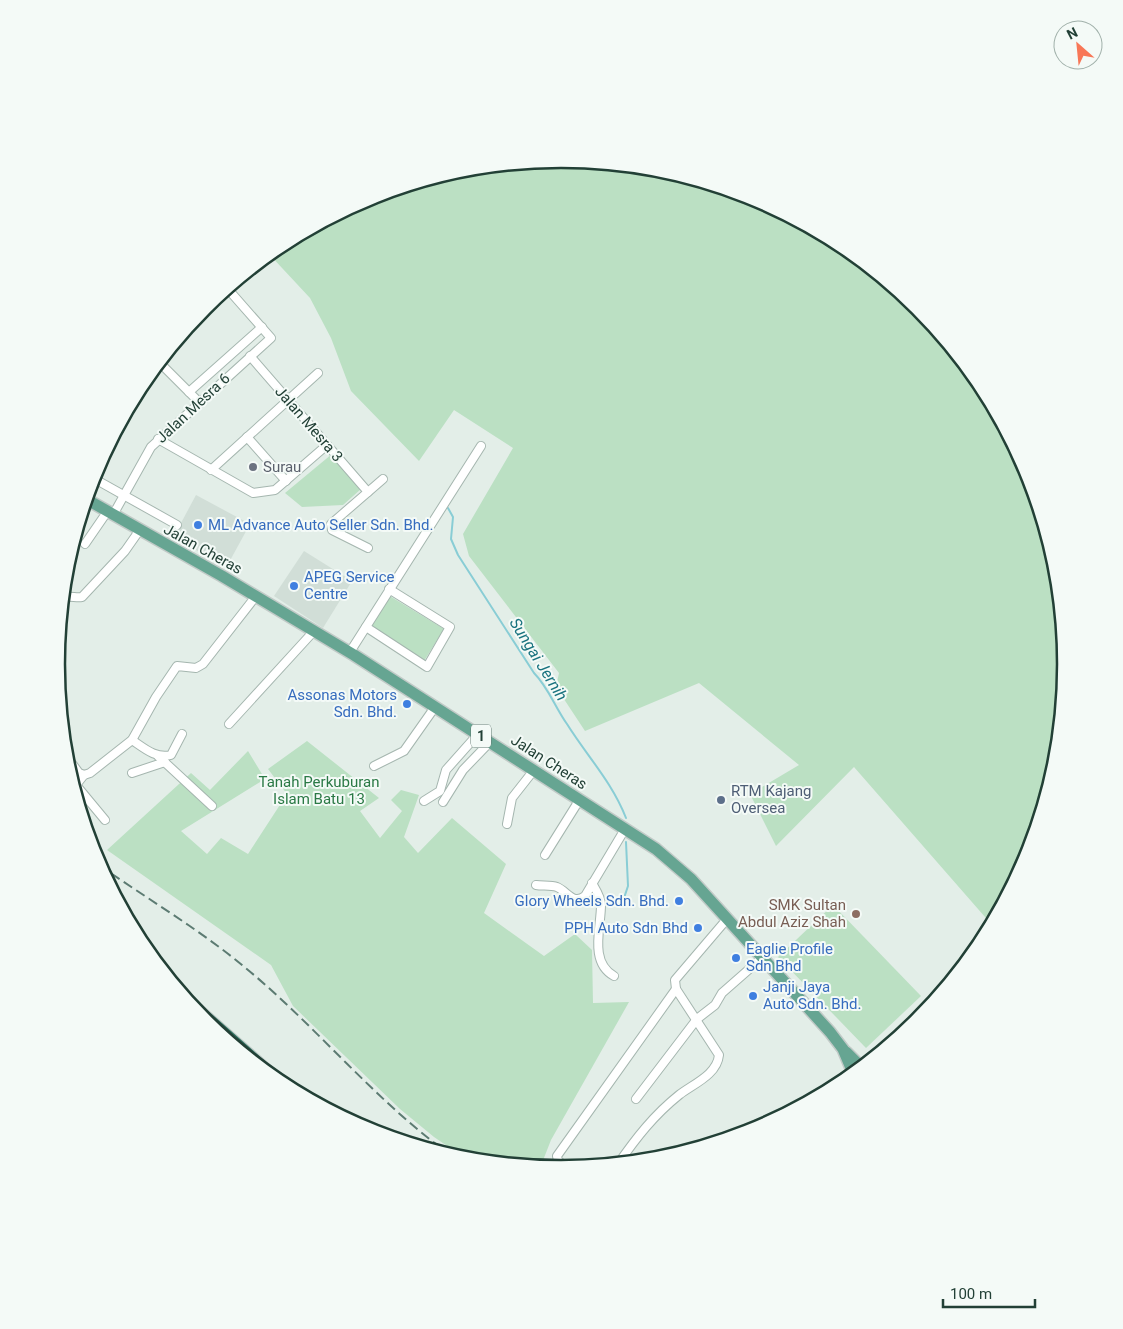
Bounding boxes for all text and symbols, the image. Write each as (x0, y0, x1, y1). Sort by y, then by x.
north arrow (1053, 20, 1103, 70)
text: N (1064, 24, 1080, 43)
street label: Jalan Mesra 6 (152, 369, 234, 447)
street label: Jalan Mesra 3 (271, 383, 347, 465)
place label: Surau (263, 458, 301, 476)
marker: Surau (247, 461, 259, 473)
place label: ML Advance Auto Seller Sdn. Bhd. (208, 516, 434, 534)
marker: ML Advance Auto Seller Sdn. Bhd. (192, 519, 204, 531)
street label: Jalan Cheras (161, 520, 245, 578)
place label: APEG Service Centre (304, 568, 395, 603)
marker: APEG Service Centre (288, 580, 300, 592)
water label: Sungai Jernih (506, 614, 572, 704)
place label: Assonas Motors Sdn. Bhd. (287, 686, 397, 721)
marker: Assonas Motors Sdn. Bhd. (401, 698, 413, 710)
road number: 1 (471, 724, 491, 748)
street label: Jalan Cheras (508, 731, 590, 793)
park label: Tanah Perkuburan Islam Batu 13 (259, 773, 379, 808)
place label: RTM Kajang Oversea (731, 782, 811, 817)
marker: RTM Kajang Oversea (715, 794, 727, 806)
place label: Glory Wheels Sdn. Bhd. (515, 892, 669, 910)
marker: Glory Wheels Sdn. Bhd. (673, 895, 685, 907)
place label: SMK Sultan Abdul Aziz Shah (738, 896, 846, 931)
marker: SMK Sultan Abdul Aziz Shah (850, 908, 862, 920)
place label: PPH Auto Sdn Bhd (564, 919, 688, 937)
marker: PPH Auto Sdn Bhd (692, 922, 704, 934)
place label: Eaglie Profile Sdn Bhd (746, 940, 833, 975)
marker: Eaglie Profile Sdn Bhd (730, 952, 742, 964)
place label: Janji Jaya Auto Sdn. Bhd. (763, 978, 861, 1013)
marker: Janji Jaya Auto Sdn. Bhd. (747, 990, 759, 1002)
scale bar (943, 1276, 1036, 1308)
text: 100 m (950, 1285, 992, 1303)

